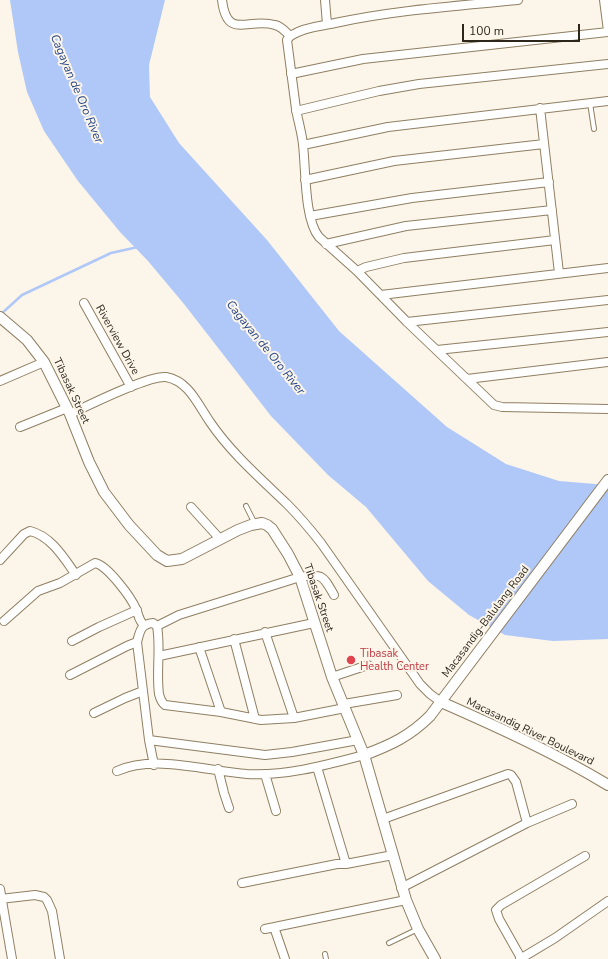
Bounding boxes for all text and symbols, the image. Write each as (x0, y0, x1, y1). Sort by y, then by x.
scale bar (464, 16, 582, 42)
text: 100 m (469, 23, 504, 39)
water label: Cagayan de Oro River (46, 32, 106, 146)
water label: Cagayan de Oro River (223, 298, 307, 398)
street label: Riverview Drive (92, 303, 142, 377)
street label: Tibasak Street (50, 356, 92, 426)
street label: Tibasak Street (300, 562, 336, 634)
street label: Macasandig-Balulang Road (440, 564, 532, 680)
place label: Tibasak Health Center (360, 647, 429, 673)
marker: Tibasak Health Center (345, 654, 357, 666)
street label: Macasandig River Boulevard (464, 695, 596, 769)

